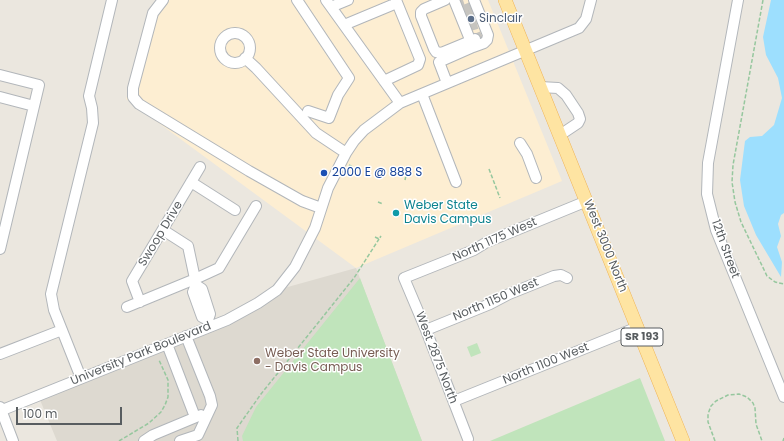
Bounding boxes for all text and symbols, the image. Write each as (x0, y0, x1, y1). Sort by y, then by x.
place label: Sinclair (479, 12, 522, 26)
marker: Sinclair (466, 14, 476, 24)
place label: 2000 E @ 888 S (332, 166, 422, 180)
marker: 2000 E @ 888 S (319, 168, 329, 178)
street label: West 3000 North (580, 198, 630, 294)
street label: Swoop Drive (136, 199, 186, 269)
place label: Weber State Davis Campus (404, 199, 492, 227)
marker: Weber State Davis Campus (391, 208, 401, 218)
street label: North 1175 West (451, 215, 539, 265)
street label: 12th Street (708, 218, 742, 280)
street label: North 1150 West (451, 275, 541, 325)
street label: West 2875 North (412, 310, 460, 406)
street label: University Park Boulevard (69, 319, 213, 389)
road number: SR 193 (621, 328, 663, 346)
street label: North 1100 West (501, 340, 591, 388)
place label: Weber State University - Davis Campus (265, 347, 400, 375)
marker: Weber State University - Davis Campus (252, 356, 262, 366)
scale bar (18, 399, 124, 425)
text: 100 m (23, 405, 57, 422)

